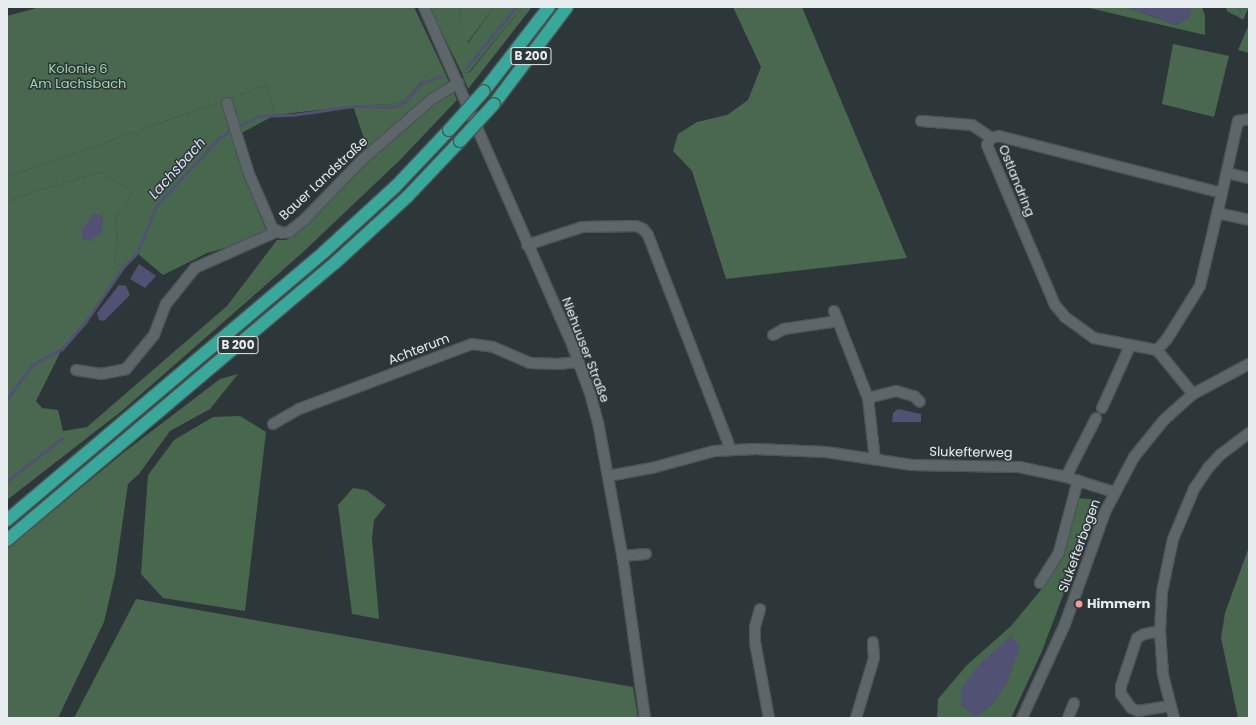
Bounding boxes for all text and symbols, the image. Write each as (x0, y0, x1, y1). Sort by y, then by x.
road number: B 200 (510, 46, 552, 66)
park label: Kolonie 6 Am Lachsbach (30, 62, 126, 93)
water label: Lachsbach (145, 134, 209, 202)
street label: Bauer Landstraße (277, 134, 371, 224)
street label: Ostlandring (995, 143, 1037, 219)
street label: Niehuuser Straße (558, 295, 612, 405)
street label: Achterum (386, 331, 452, 369)
road number: B 200 (217, 335, 259, 355)
street label: Slukefterweg (929, 444, 1013, 462)
street label: Slukefterbogen (1056, 497, 1104, 595)
place label: Himmern (1087, 596, 1150, 612)
marker: Himmern (1074, 599, 1084, 609)

